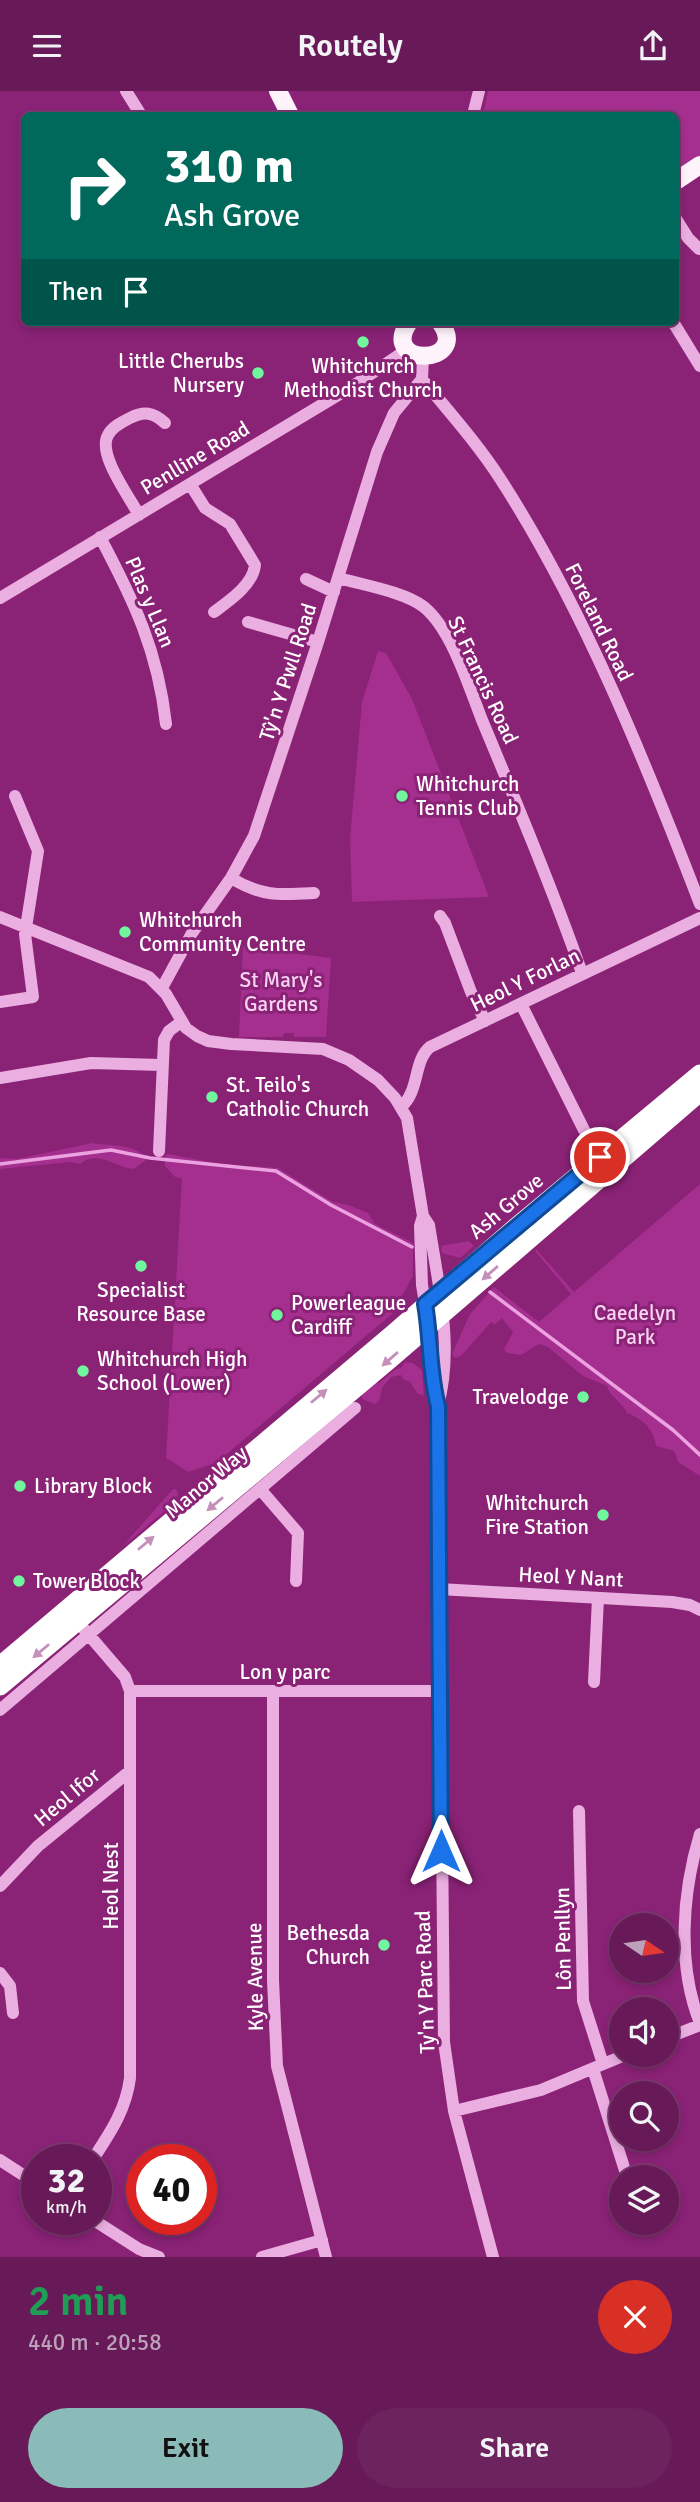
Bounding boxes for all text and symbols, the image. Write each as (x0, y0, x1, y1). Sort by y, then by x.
text: Routely (297, 26, 403, 65)
icon: menu (28, 27, 66, 65)
icon: share (634, 27, 672, 65)
text: 310 m (164, 136, 294, 196)
icon: right (49, 140, 140, 231)
text: Ash Grove (164, 196, 300, 235)
icon: arrive (117, 273, 155, 311)
text: Then (49, 276, 103, 308)
marker: Whitchurch Methodist Church (355, 334, 371, 350)
place label: Little Cherubs Nursery (118, 348, 244, 398)
place label: Whitchurch Methodist Church (283, 353, 443, 403)
marker: Little Cherubs Nursery (250, 365, 266, 381)
street label: Penlline Road (136, 415, 254, 501)
street label: Plas y Llan (119, 553, 181, 651)
street label: Foreland Road (559, 559, 639, 685)
street label: Tŷ'n Y Pwll Road (254, 600, 322, 744)
street label: St Francis Road (442, 612, 524, 748)
place label: Whitchurch Tennis Club (416, 771, 520, 821)
marker: Whitchurch Tennis Club (394, 788, 410, 804)
place label: Whitchurch Community Centre (139, 907, 306, 957)
marker: Whitchurch Community Centre (117, 924, 133, 940)
street label: Heol Y Forlan (466, 942, 584, 1018)
park label: St Mary's Gardens (240, 967, 322, 1017)
place label: St. Teilo's Catholic Church (226, 1072, 369, 1122)
marker: St. Teilo's Catholic Church (204, 1089, 220, 1105)
pin (570, 1127, 630, 1187)
icon: arrive (581, 1138, 619, 1176)
street label: Ash Grove (463, 1167, 549, 1245)
marker: Specialist Resource Base (133, 1258, 149, 1274)
one-way arrow (482, 1264, 499, 1280)
place label: Specialist Resource Base (76, 1277, 206, 1327)
place label: Powerleague Cardiff (291, 1290, 406, 1340)
park label: Caedelyn Park (594, 1300, 676, 1350)
marker: Powerleague Cardiff (269, 1307, 285, 1323)
place label: Whitchurch High School (Lower) (97, 1346, 248, 1396)
one-way arrow (381, 1351, 399, 1367)
marker: Whitchurch High School (Lower) (75, 1363, 91, 1379)
place label: Travelodge (472, 1384, 569, 1410)
one-way arrow (311, 1389, 328, 1404)
marker: Travelodge (575, 1389, 591, 1405)
street label: Manor Way (159, 1440, 253, 1524)
place label: Library Block (34, 1473, 153, 1499)
marker: Library Block (12, 1478, 28, 1494)
place label: Whitchurch Fire Station (485, 1490, 589, 1540)
one-way arrow (206, 1496, 224, 1512)
marker: Whitchurch Fire Station (595, 1507, 611, 1523)
one-way arrow (137, 1536, 154, 1551)
street label: Heol Y Nant (518, 1561, 624, 1593)
place label: Tower Block (33, 1568, 141, 1594)
marker: Tower Block (11, 1573, 27, 1589)
one-way arrow (33, 1643, 50, 1658)
street label: Lon y parc (240, 1659, 331, 1685)
street label: Heol Ifor (29, 1762, 105, 1832)
position arrow (404, 1814, 478, 1888)
street label: Heol Nest (98, 1842, 124, 1930)
street label: Lôn Penllyn (549, 1887, 577, 1991)
street label: Ty'n Y Parc Road (410, 1910, 440, 2054)
north arrow (609, 1913, 679, 1983)
map controls (609, 1913, 679, 2235)
place label: Bethesda Church (287, 1920, 370, 1970)
street label: Kyle Avenue (241, 1922, 269, 2032)
marker: Bethesda Church (376, 1937, 392, 1953)
button: sound (609, 1997, 679, 2067)
button: search (609, 2081, 679, 2151)
speed limit sign: 40 (126, 2144, 217, 2235)
text: 32 (48, 2159, 85, 2202)
button: layers (609, 2165, 679, 2235)
text: km/h (46, 2196, 87, 2218)
text: 2 min (28, 2276, 129, 2327)
button: close (598, 2280, 672, 2354)
text: 440 m · 20:58 (28, 2328, 162, 2357)
button: Exit (28, 2408, 343, 2488)
button: Share (357, 2408, 672, 2488)

